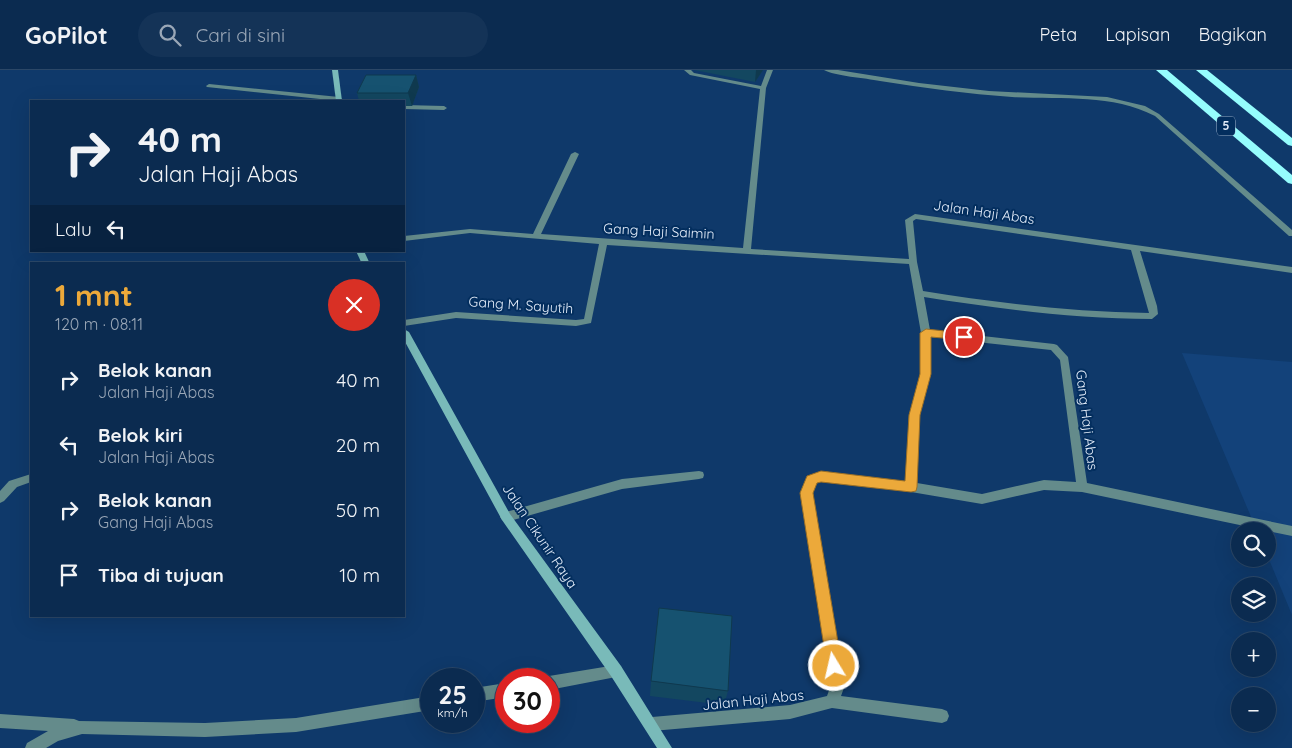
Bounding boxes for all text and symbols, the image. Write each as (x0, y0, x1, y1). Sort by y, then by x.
search box (138, 12, 488, 57)
text: GoPilot (25, 20, 108, 50)
icon: search (156, 21, 184, 49)
text: Cari di sini (196, 23, 285, 47)
text: Peta (1040, 23, 1077, 46)
text: Lapisan (1105, 23, 1170, 46)
text: Bagikan (1198, 23, 1267, 46)
road number: 5 (1217, 116, 1235, 136)
text: 40 m (138, 117, 222, 161)
icon: right (55, 120, 120, 185)
text: Jalan Haji Abas (138, 160, 298, 188)
street label: Jalan Haji Abas (932, 196, 1036, 228)
icon: left (102, 215, 130, 243)
text: Lalu (55, 217, 92, 241)
street label: Gang Haji Saimin (603, 219, 715, 243)
text: 1 mnt (55, 276, 133, 314)
button: close (328, 279, 380, 331)
street label: Gang M. Sayutih (468, 292, 574, 318)
text: 120 m · 08:11 (55, 314, 143, 334)
pin (943, 316, 985, 358)
icon: arrive (950, 323, 978, 351)
text: Belok kanan (98, 358, 212, 382)
icon: right (55, 366, 83, 394)
text: 40 m (336, 368, 380, 392)
street label: Gang Haji Abas (1072, 369, 1102, 471)
text: Jalan Haji Abas (98, 382, 214, 402)
text: Belok kiri (98, 423, 183, 447)
icon: left (55, 431, 83, 459)
text: 20 m (336, 433, 380, 457)
text: Jalan Haji Abas (98, 447, 214, 467)
street label: Jalan Cikunir Raya (498, 480, 582, 592)
text: Belok kanan (98, 488, 212, 512)
icon: right (55, 496, 83, 524)
text: 50 m (336, 498, 380, 522)
text: Gang Haji Abas (98, 512, 213, 532)
map controls (1231, 522, 1276, 732)
button: search (1231, 522, 1276, 567)
icon: arrive (55, 561, 83, 589)
text: Tiba di tujuan (98, 563, 224, 587)
text: 10 m (339, 563, 380, 587)
button: layers (1231, 577, 1276, 622)
button: + (1231, 632, 1276, 677)
position arrow (807, 639, 859, 691)
speed limit sign: 30 (495, 668, 560, 733)
text: 25 (438, 679, 467, 710)
street label: Jalan Haji Abas (701, 686, 805, 714)
button: − (1231, 687, 1276, 732)
text: km/h (437, 705, 468, 720)

